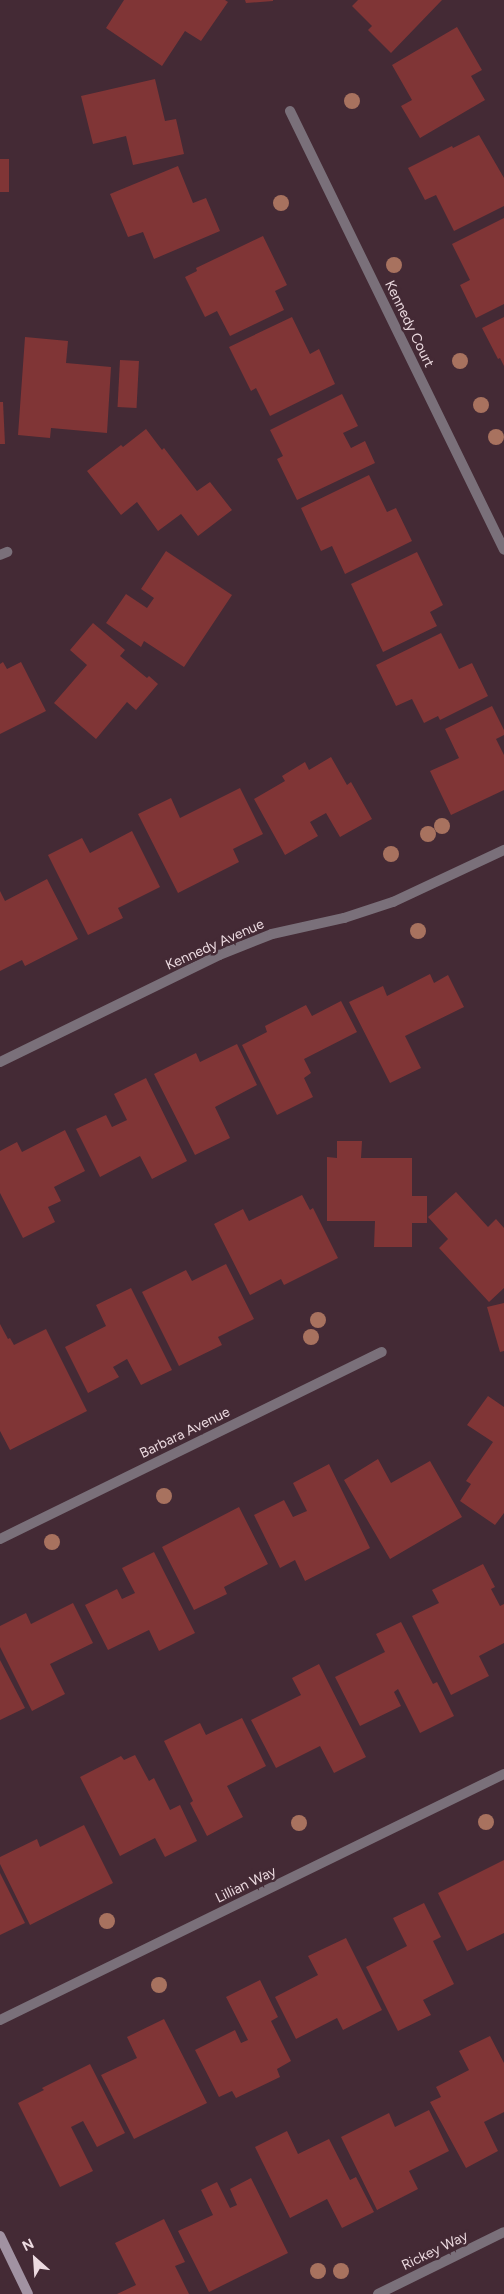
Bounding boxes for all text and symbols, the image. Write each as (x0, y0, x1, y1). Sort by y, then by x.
street label: Kennedy Court (381, 278, 437, 370)
street label: Kennedy Avenue (163, 916, 267, 974)
street label: Barbara Avenue (137, 1404, 233, 1462)
street label: Lillian Way (213, 1863, 279, 1907)
street label: Rickey Way (399, 2228, 471, 2274)
north arrow (10, 2234, 60, 2284)
text: N (20, 2235, 37, 2255)

